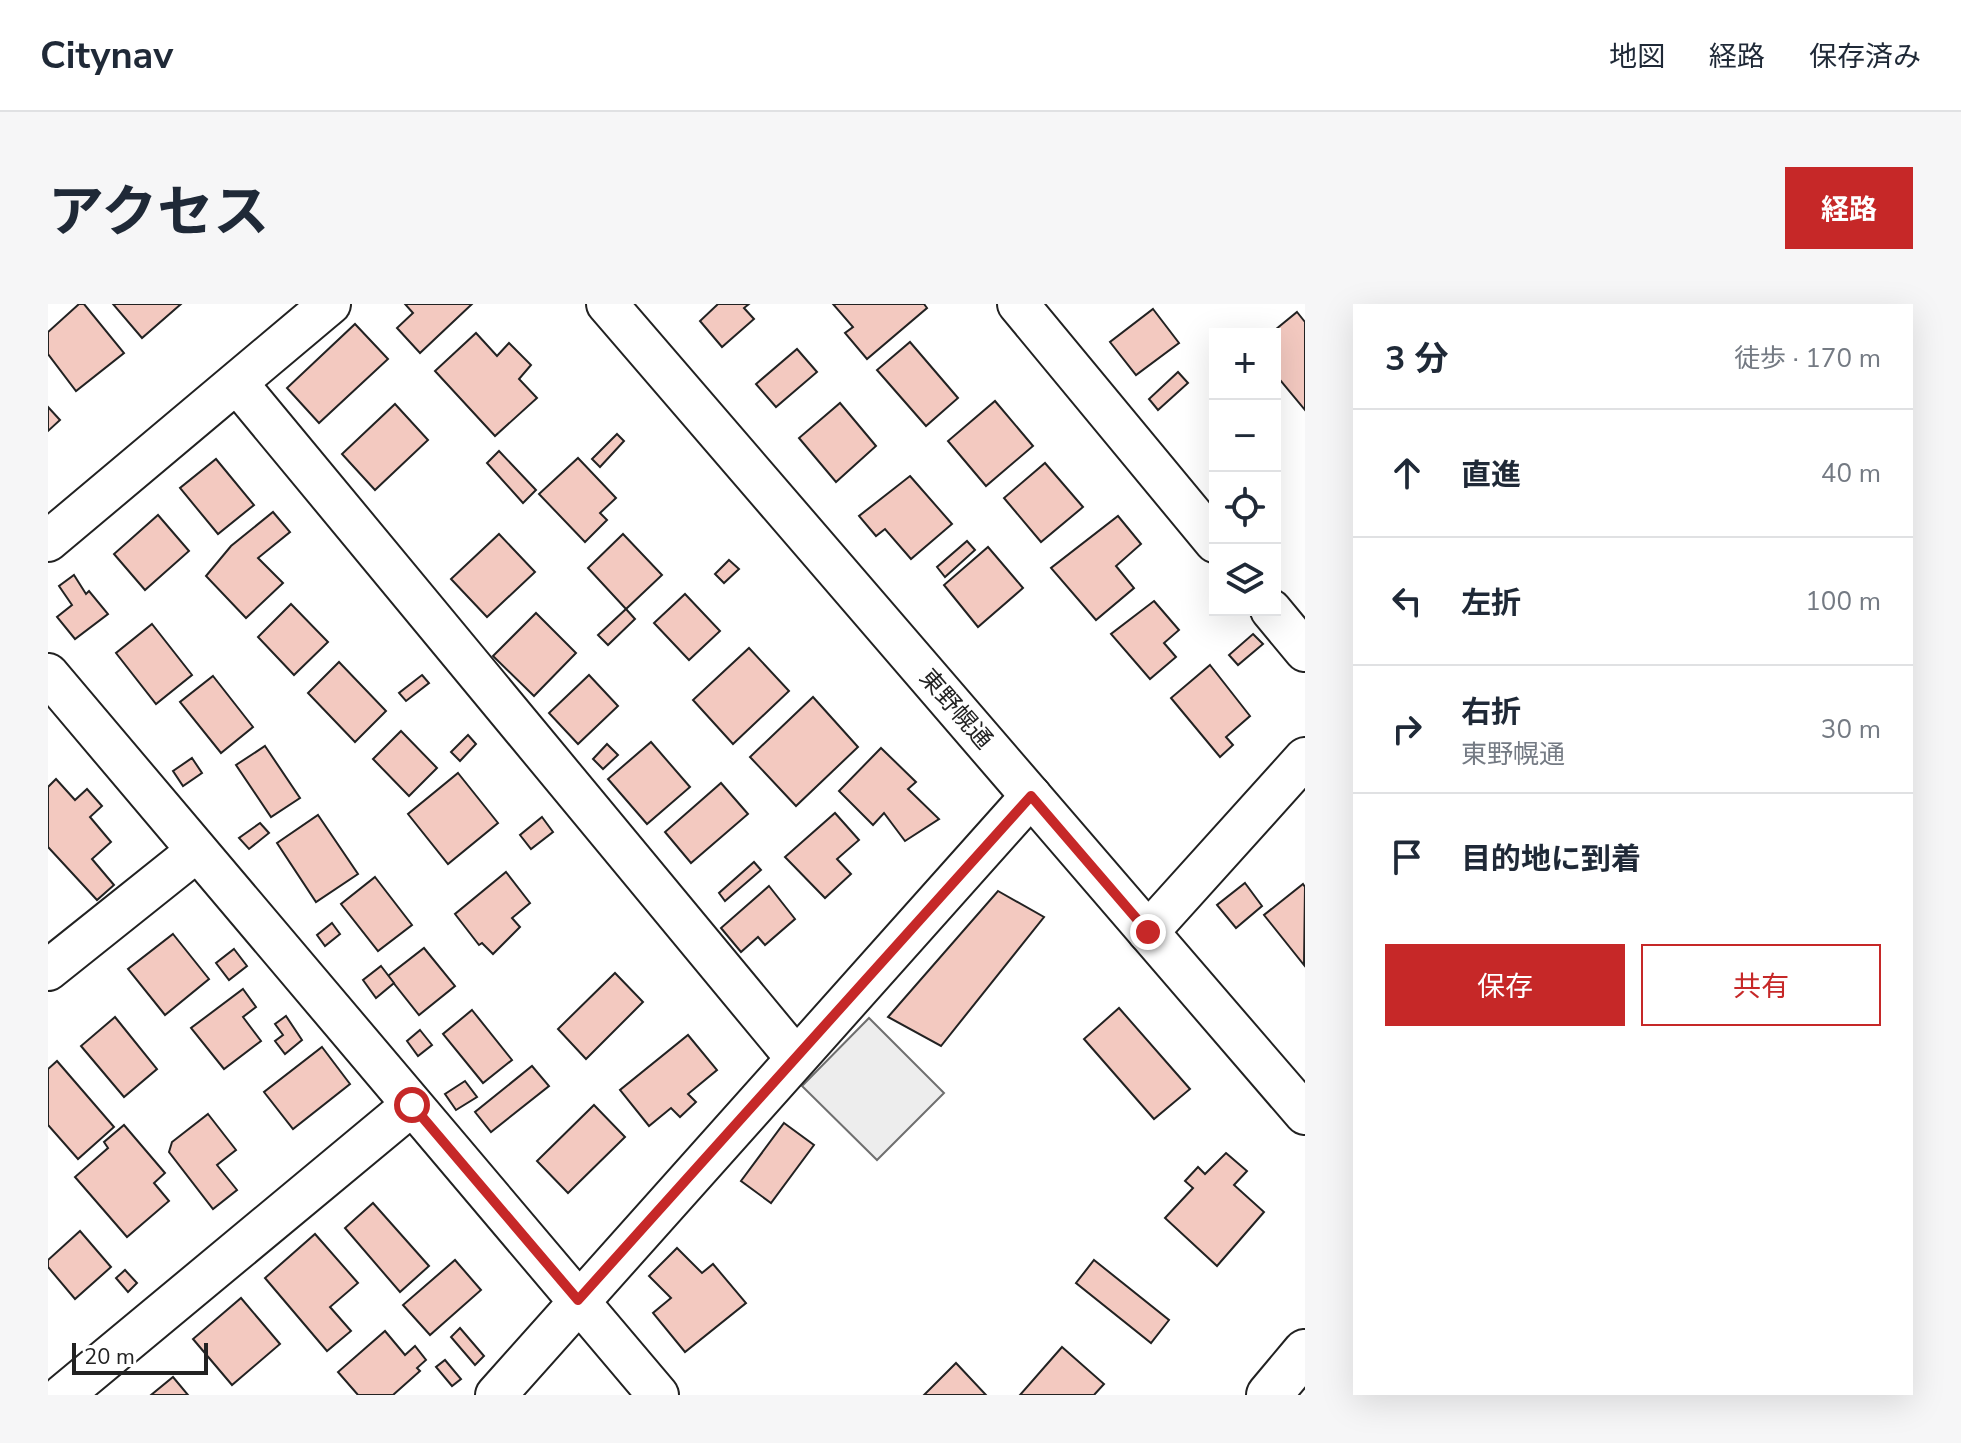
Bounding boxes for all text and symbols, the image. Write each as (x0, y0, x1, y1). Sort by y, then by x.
text: Citynav (40, 30, 173, 81)
text: 地図 (1609, 38, 1665, 76)
text: 経路 (1709, 38, 1765, 76)
text: 保存済み (1809, 38, 1921, 76)
button: 経路 (1785, 167, 1913, 249)
text: アクセス (48, 174, 269, 251)
map controls (1209, 328, 1281, 616)
button: + (1209, 328, 1281, 400)
text: 3 分 (1385, 336, 1449, 382)
text: 徒歩 · 170 m (1734, 341, 1881, 376)
button: − (1209, 400, 1281, 472)
icon: ahead (1385, 451, 1429, 495)
text: 直進 (1461, 455, 1521, 496)
text: 40 m (1821, 456, 1881, 491)
button: locate (1209, 472, 1281, 544)
button: layers (1209, 544, 1281, 616)
icon: left (1385, 579, 1429, 623)
text: 左折 (1461, 583, 1521, 624)
text: 100 m (1805, 584, 1881, 619)
street label: 東野幌通 (912, 662, 1000, 756)
text: 右折 (1461, 692, 1521, 733)
icon: right (1385, 707, 1429, 751)
text: 30 m (1821, 712, 1881, 747)
text: 東野幌通 (1461, 737, 1565, 772)
icon: arrive (1385, 835, 1429, 879)
text: 目的地に到着 (1461, 839, 1641, 880)
route end (1130, 914, 1166, 950)
button: 保存 (1385, 944, 1625, 1026)
button: 共有 (1641, 944, 1881, 1026)
route start (394, 1087, 430, 1123)
scale bar (72, 1339, 208, 1375)
text: 20 m (84, 1342, 135, 1372)

